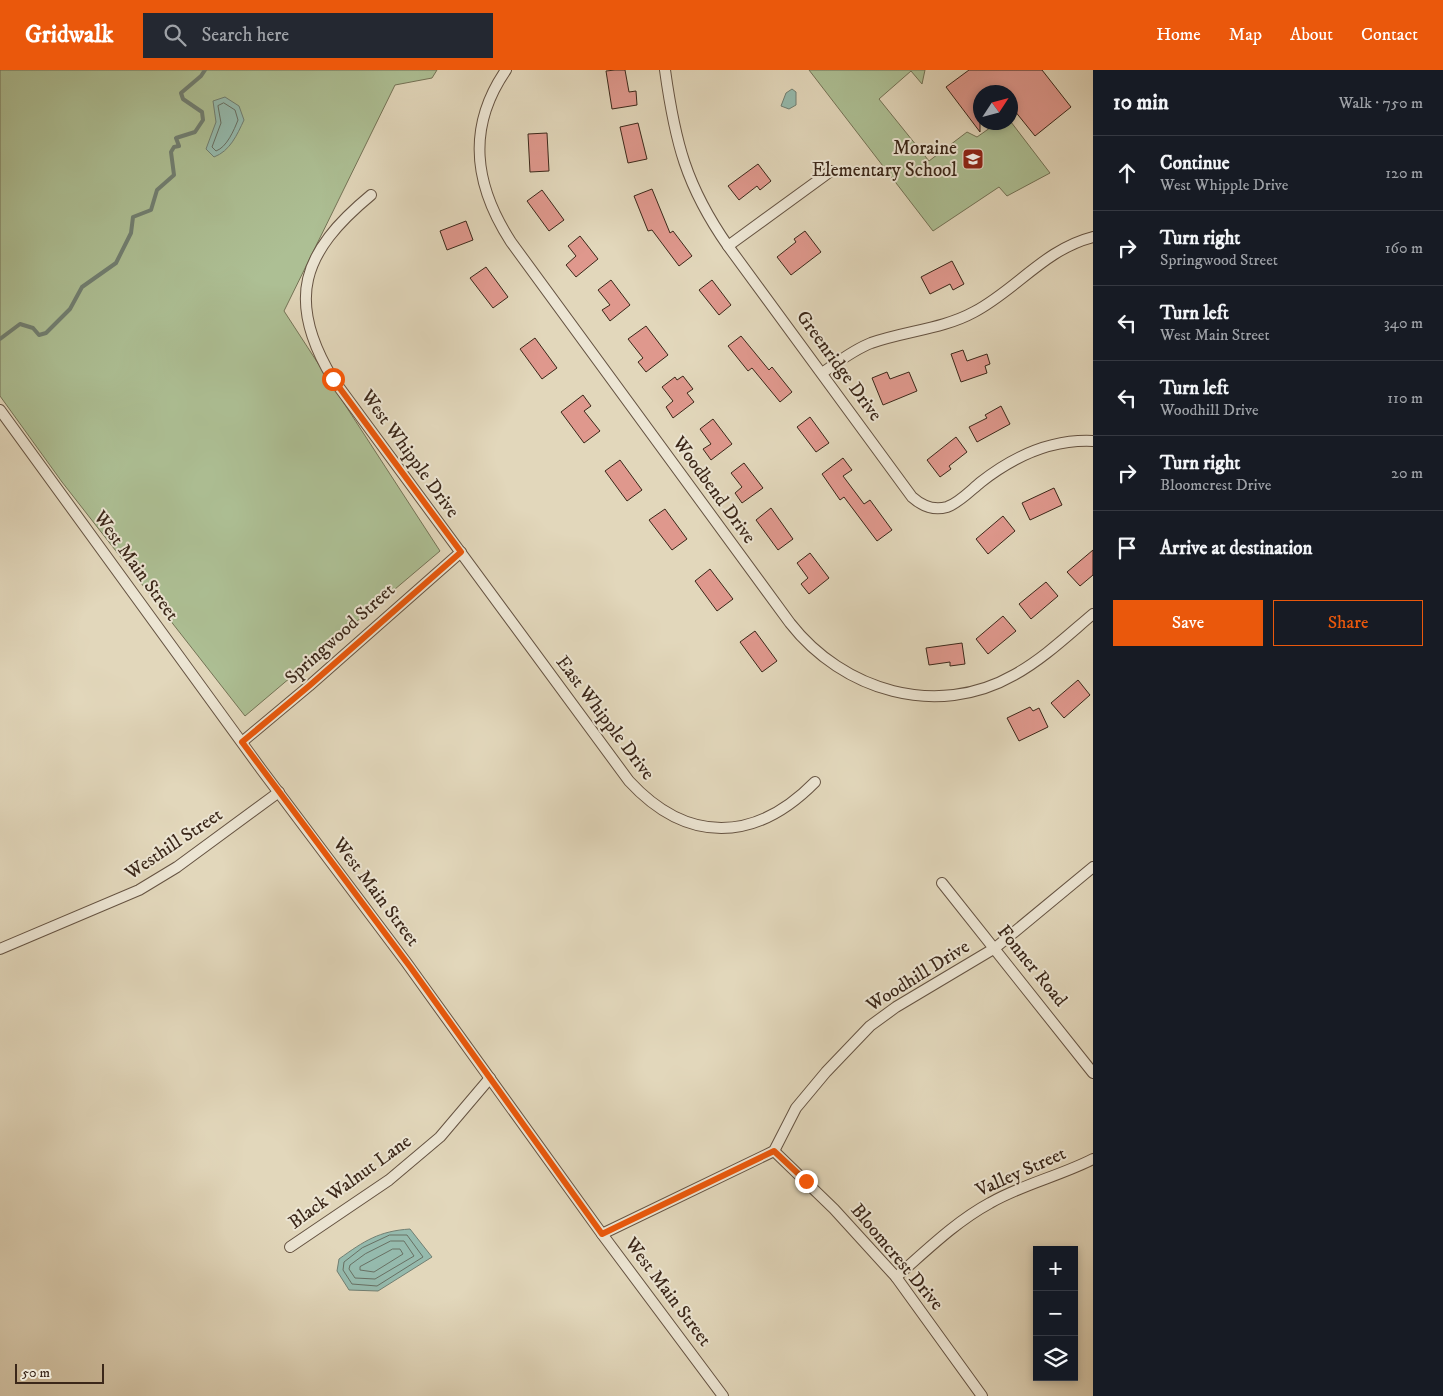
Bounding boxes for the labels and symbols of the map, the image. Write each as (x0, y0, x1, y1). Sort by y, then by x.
north arrow (973, 85, 1018, 130)
place label: Moraine Elementary School (812, 137, 957, 182)
school or university icon: Moraine Elementary School (961, 147, 985, 171)
street label: Greenridge Drive (791, 306, 887, 426)
route start (322, 368, 345, 391)
street label: West Whipple Drive (355, 385, 464, 523)
street label: Woodbend Drive (667, 431, 761, 548)
street label: West Main Street (88, 506, 184, 625)
street label: Springwood Street (280, 579, 400, 689)
street label: East Whipple Drive (551, 651, 659, 785)
street label: Westhill Street (120, 803, 227, 885)
street label: West Main Street (327, 832, 424, 951)
street label: Fonner Road (992, 921, 1072, 1012)
street label: Woodhill Drive (861, 935, 974, 1017)
street label: Black Walnut Lane (284, 1130, 416, 1234)
street label: Valley Street (971, 1142, 1070, 1202)
route end (795, 1170, 818, 1193)
street label: Bloomcrest Drive (846, 1199, 948, 1315)
street label: West Main Street (619, 1232, 716, 1351)
scale bar (15, 1361, 104, 1384)

